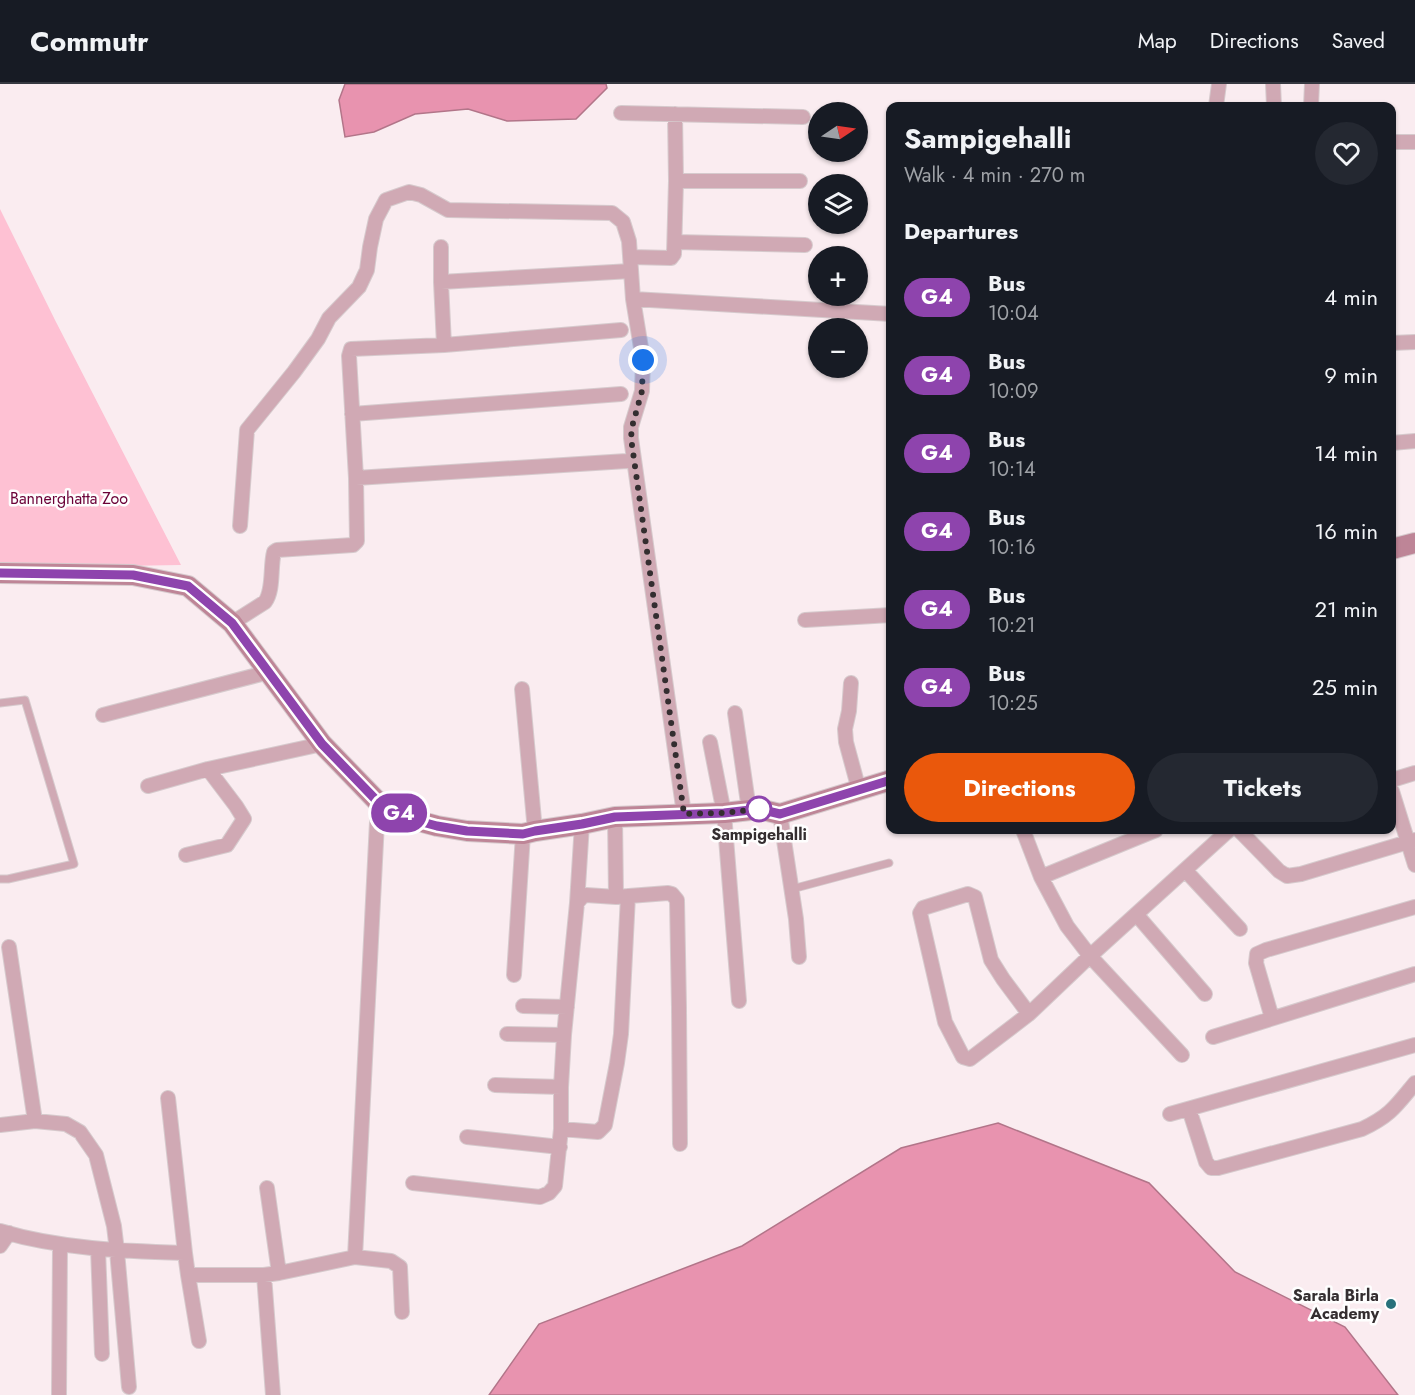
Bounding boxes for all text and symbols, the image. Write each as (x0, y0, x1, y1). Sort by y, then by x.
text: Commutr (30, 21, 149, 62)
text: Map (1138, 26, 1177, 56)
text: Directions (1210, 26, 1299, 56)
text: Saved (1332, 26, 1385, 56)
north arrow (808, 102, 868, 162)
map controls (808, 102, 868, 378)
text: Sampigehalli (904, 118, 1072, 159)
button: heart (1315, 122, 1378, 185)
text: Walk · 4 min · 270 m (904, 161, 1085, 190)
button: layers (808, 174, 868, 234)
text: Departures (904, 215, 1018, 247)
button: + (808, 246, 868, 306)
text: Bus (988, 267, 1025, 299)
text: 4 min (1324, 281, 1378, 313)
text: G4 (921, 282, 953, 312)
text: 10:04 (988, 299, 1039, 328)
button: − (808, 318, 868, 378)
your location (628, 345, 658, 375)
text: Bus (988, 345, 1025, 377)
text: 9 min (1324, 359, 1378, 391)
text: G4 (921, 360, 953, 390)
text: 10:09 (988, 377, 1039, 406)
text: Bus (988, 423, 1025, 455)
text: 14 min (1314, 437, 1378, 469)
text: G4 (921, 438, 953, 468)
text: 10:14 (988, 455, 1036, 484)
park label: Bannerghatta Zoo (10, 487, 128, 510)
text: Bus (988, 501, 1025, 533)
text: 16 min (1314, 515, 1378, 547)
text: G4 (921, 516, 953, 546)
text: 10:16 (988, 533, 1036, 562)
text: Bus (988, 579, 1025, 611)
text: 21 min (1315, 593, 1378, 625)
text: G4 (921, 594, 953, 624)
text: 10:21 (988, 611, 1035, 640)
text: Bus (988, 657, 1025, 689)
text: 25 min (1312, 671, 1378, 703)
text: G4 (921, 672, 953, 702)
text: 10:25 (988, 689, 1038, 718)
button: Directions (904, 753, 1135, 822)
button: Tickets (1147, 753, 1378, 822)
line badge: G4 (372, 794, 426, 832)
marker: Sampigehalli (746, 796, 772, 822)
text: G4 (383, 798, 415, 828)
place label: Sampigehalli (711, 823, 807, 846)
place label: Sarala Birla Academy (1293, 1284, 1380, 1325)
marker: Sarala Birla Academy (1384, 1297, 1398, 1311)

